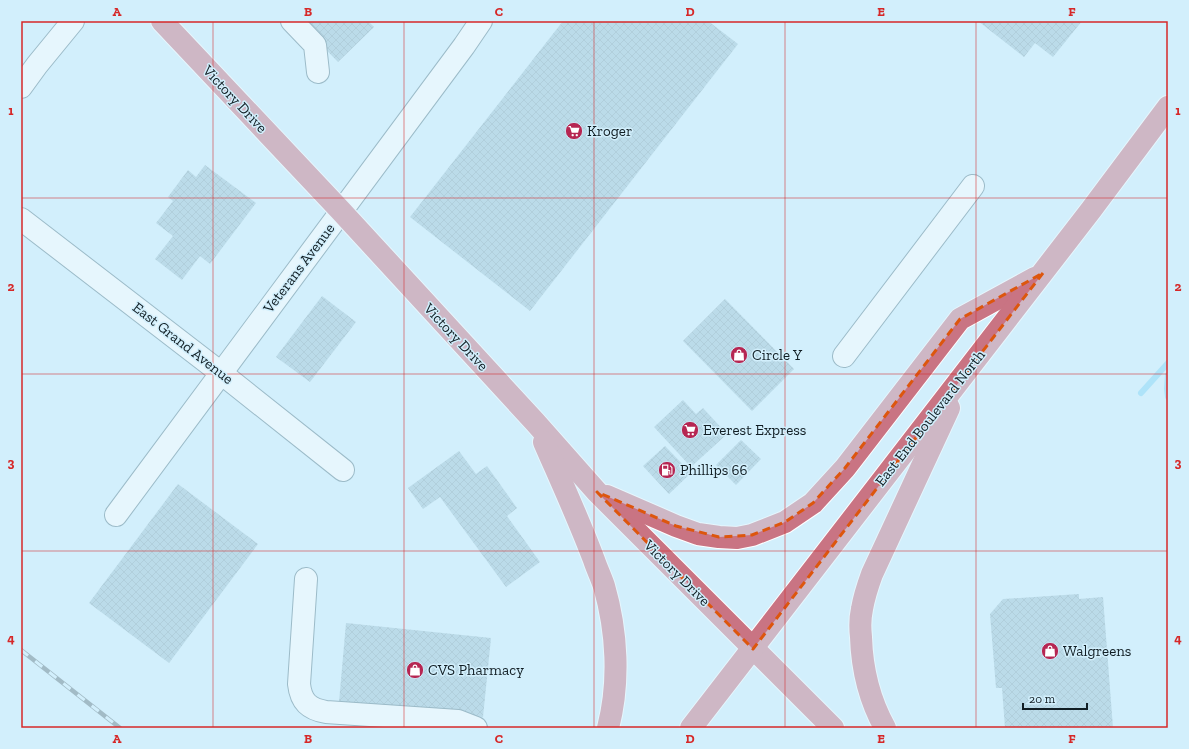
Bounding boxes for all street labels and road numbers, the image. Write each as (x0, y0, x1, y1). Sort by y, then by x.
street label: Victory Drive (198, 61, 271, 137)
street label: Veterans Avenue (259, 220, 339, 317)
street label: East Grand Avenue (129, 298, 237, 388)
street label: Victory Drive (419, 299, 492, 375)
street label: East End Boulevard North (871, 346, 989, 490)
street label: Victory Drive (639, 535, 714, 610)

